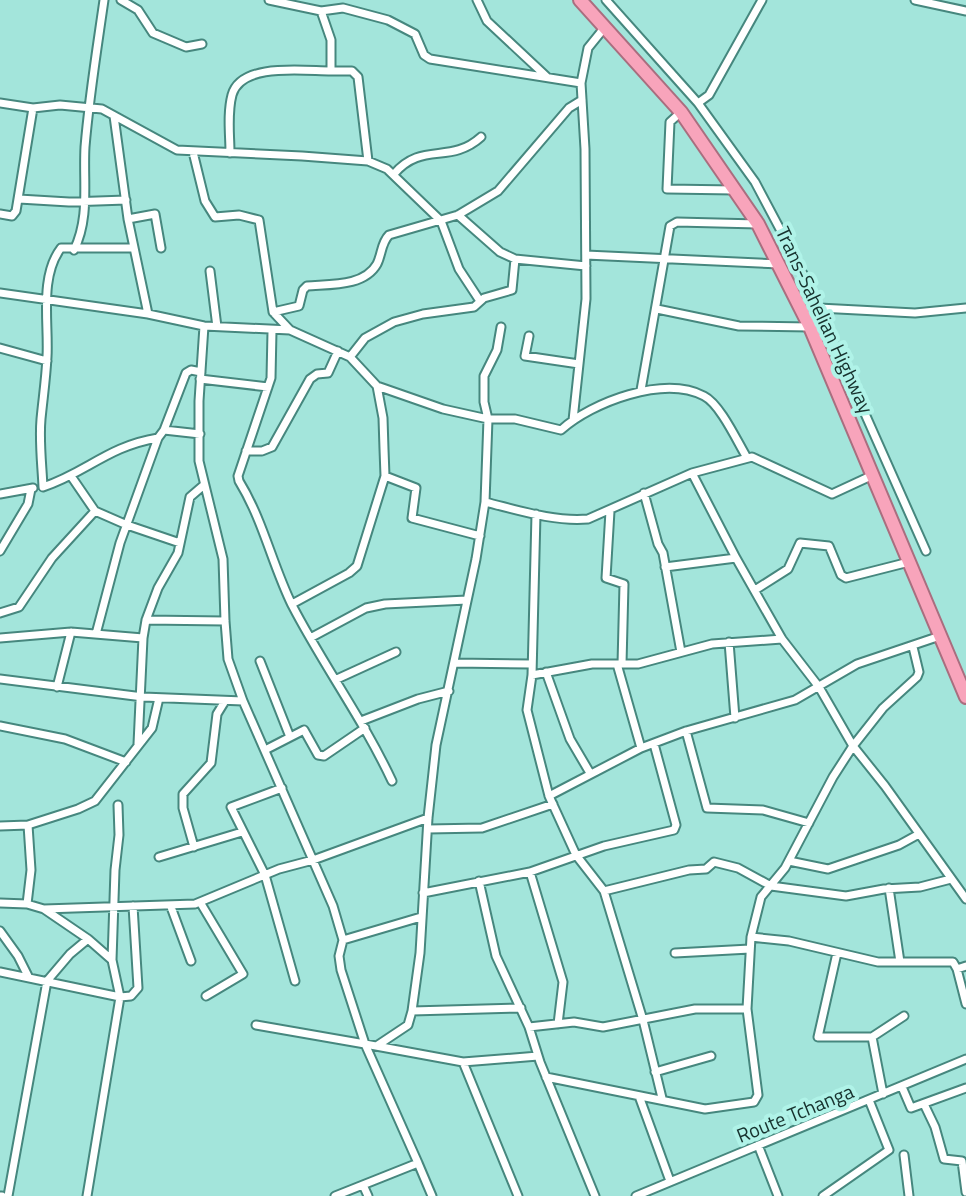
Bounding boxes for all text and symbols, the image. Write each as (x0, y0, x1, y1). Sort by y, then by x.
street label: Trans-Sahelian Highway (768, 221, 882, 419)
street label: Route Tchanga (732, 1075, 858, 1151)

